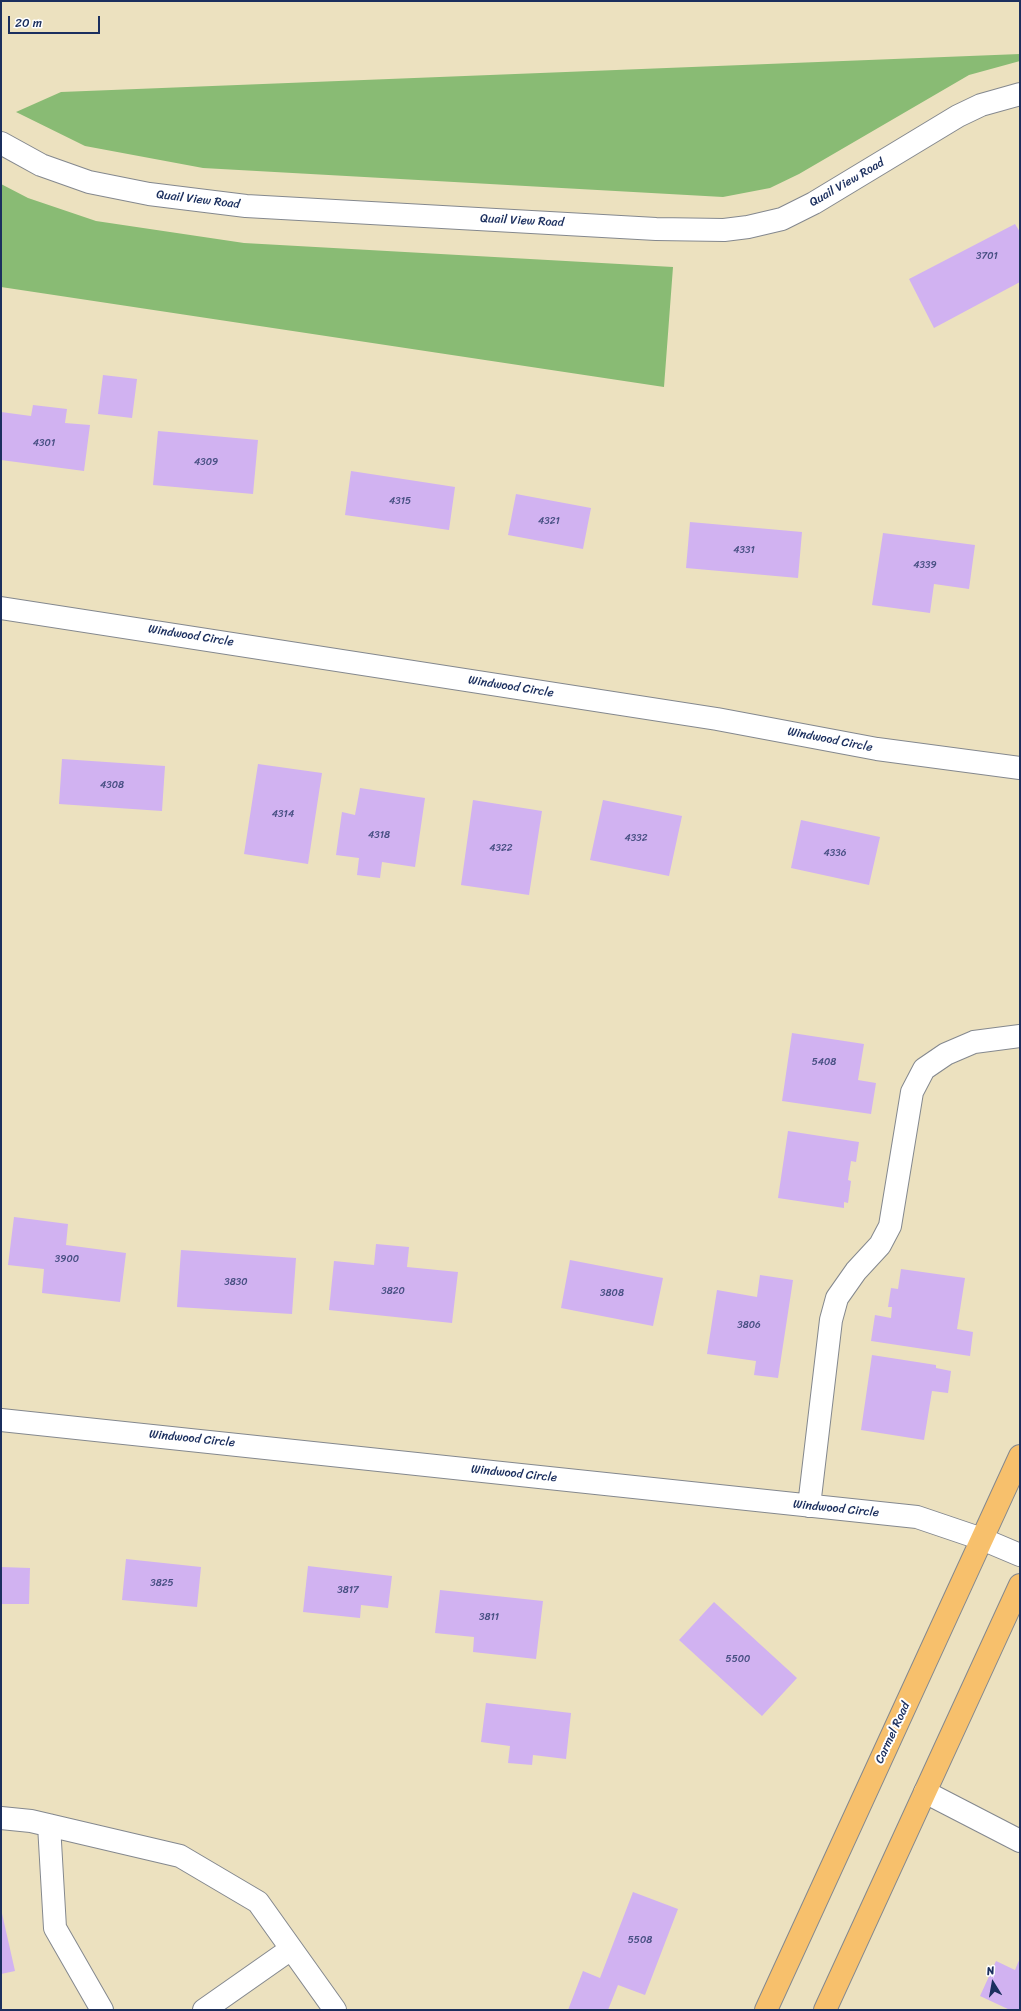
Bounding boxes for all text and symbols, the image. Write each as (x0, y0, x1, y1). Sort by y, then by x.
scale bar (10, 8, 102, 34)
text: 20 m (15, 12, 42, 34)
street label: Quail View Road (807, 156, 887, 210)
street label: Quail View Road (156, 188, 240, 212)
street label: Quail View Road (480, 212, 564, 230)
house number: 3701 (976, 250, 998, 262)
house number: 4301 (33, 437, 55, 449)
house number: 4309 (194, 456, 218, 468)
house number: 4315 (389, 495, 411, 507)
house number: 4321 (538, 515, 560, 527)
house number: 4331 (733, 544, 755, 556)
house number: 4339 (913, 559, 937, 571)
street label: Windwood Circle (147, 622, 235, 650)
street label: Windwood Circle (467, 673, 555, 701)
street label: Windwood Circle (786, 725, 874, 755)
house number: 4308 (100, 779, 124, 791)
house number: 4314 (272, 808, 294, 820)
house number: 4318 (368, 829, 390, 841)
house number: 4332 (625, 832, 647, 844)
house number: 4322 (489, 842, 513, 854)
house number: 4336 (824, 847, 846, 859)
house number: 5408 (812, 1056, 836, 1068)
house number: 3900 (55, 1253, 79, 1265)
house number: 3830 (224, 1276, 248, 1288)
house number: 3820 (381, 1285, 405, 1297)
house number: 3808 (600, 1287, 624, 1299)
house number: 3806 (737, 1319, 761, 1331)
street label: Windwood Circle (148, 1427, 236, 1451)
street label: Windwood Circle (470, 1462, 558, 1486)
street label: Windwood Circle (792, 1497, 880, 1521)
house number: 3825 (150, 1577, 174, 1589)
house number: 3817 (337, 1584, 359, 1596)
house number: 3811 (479, 1611, 499, 1623)
house number: 5500 (726, 1653, 750, 1665)
street label: Carmel Road (873, 1700, 913, 1766)
house number: 5508 (628, 1934, 652, 1946)
text: N (985, 1961, 996, 1981)
north arrow (973, 1963, 1013, 2003)

